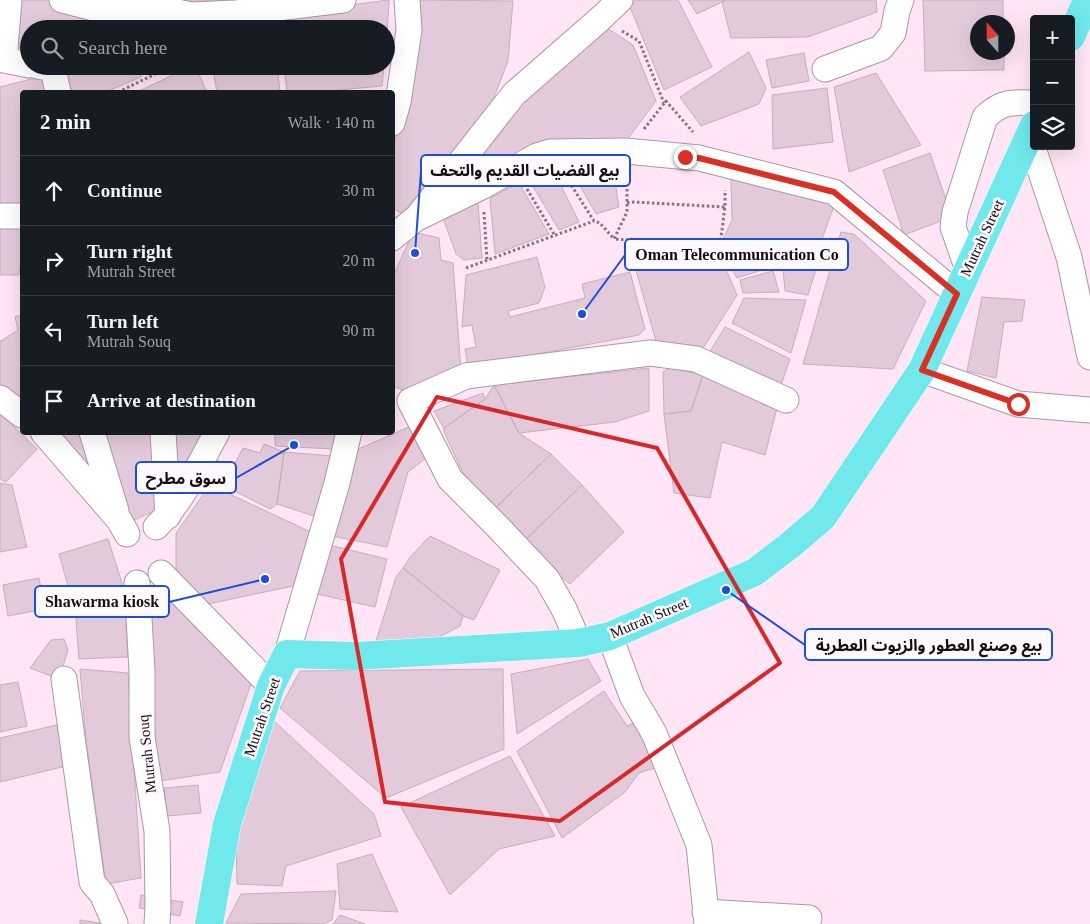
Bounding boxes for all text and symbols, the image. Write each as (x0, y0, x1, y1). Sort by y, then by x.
north arrow (970, 15, 1015, 60)
map controls (1030, 15, 1075, 150)
button: + (1030, 15, 1075, 60)
search box (20, 20, 395, 75)
icon: search (38, 34, 66, 62)
text: Search here (78, 37, 167, 58)
button: − (1030, 60, 1075, 105)
button: layers (1030, 105, 1075, 150)
text: 2 min (40, 110, 91, 134)
text: Walk · 140 m (288, 114, 375, 131)
route end (674, 146, 697, 169)
callout: بيع الفضيات القديم والتحف (421, 155, 630, 186)
text: بيع الفضيات القديم والتحف (430, 162, 620, 183)
icon: ahead (40, 177, 68, 205)
text: Continue (87, 180, 162, 201)
text: 30 m (343, 182, 375, 199)
street label: Mutrah Street (957, 196, 1007, 279)
callout: Oman Telecommunication Co (625, 239, 848, 270)
text: Turn right (87, 241, 172, 262)
text: Oman Telecommunication Co (635, 246, 839, 263)
icon: right (40, 247, 68, 275)
text: 20 m (343, 252, 375, 269)
text: Mutrah Street (87, 263, 175, 280)
text: Turn left (87, 311, 159, 332)
icon: left (40, 317, 68, 345)
text: 90 m (343, 322, 375, 339)
text: Mutrah Souq (87, 333, 171, 350)
icon: arrive (40, 387, 68, 415)
text: Arrive at destination (87, 390, 256, 411)
route start (1007, 393, 1030, 416)
callout: سوق مطرح (136, 462, 236, 493)
text: سوق مطرح (146, 470, 226, 490)
callout: Shawarma kiosk (35, 586, 169, 617)
text: Shawarma kiosk (45, 593, 159, 610)
street label: Mutrah Street (608, 594, 691, 642)
callout: بيع وصنع العطور والزيوت العطرية (805, 629, 1052, 660)
text: بيع وصنع العطور والزيوت العطرية (816, 637, 1042, 658)
street label: Mutrah Street (241, 674, 283, 759)
street label: Mutrah Souq (135, 714, 159, 794)

